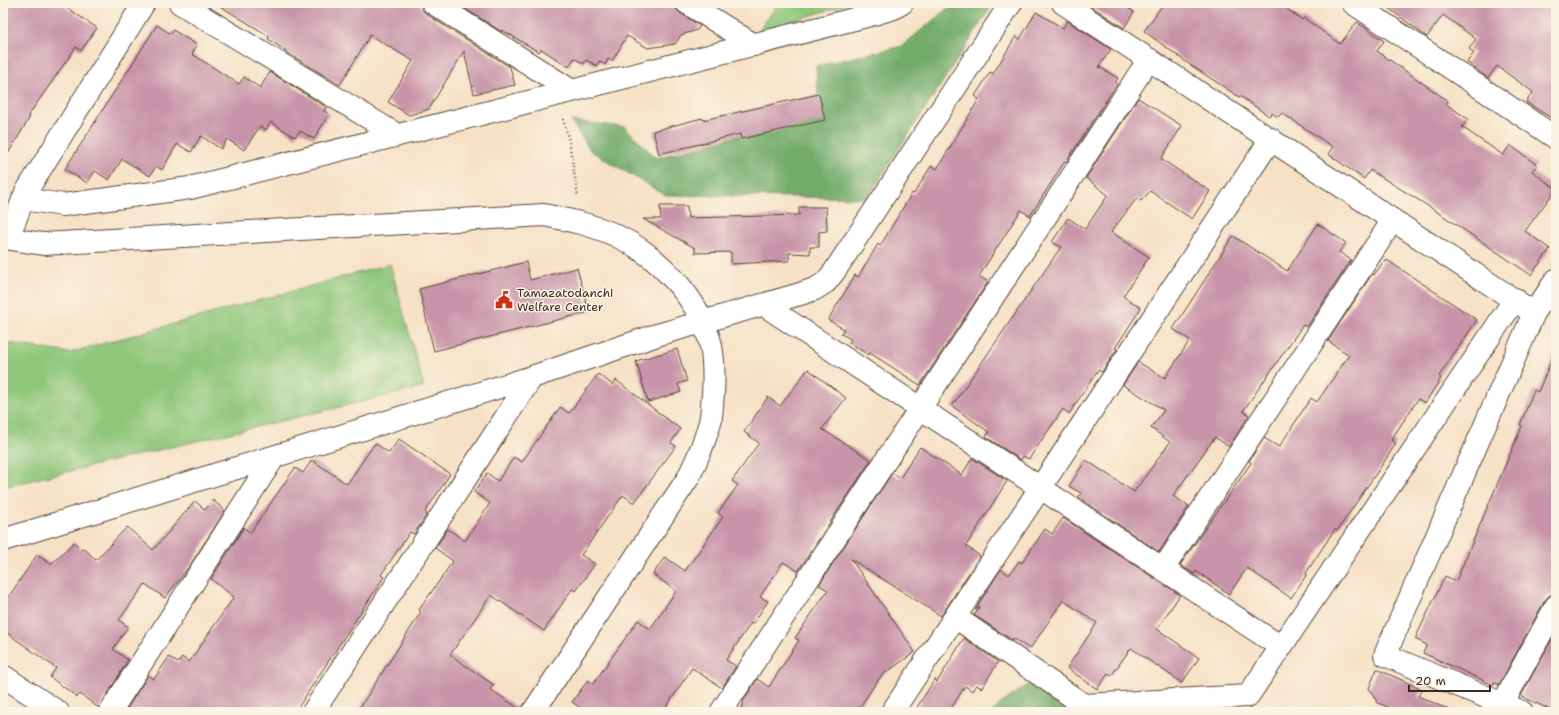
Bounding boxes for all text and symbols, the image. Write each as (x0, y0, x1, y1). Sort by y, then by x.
place label: Tamazatodanchi Welfare Center (517, 285, 613, 315)
public building icon: Tamazatodanchi Welfare Center (494, 290, 514, 310)
scale bar (1409, 667, 1490, 693)
text: 20 m (1415, 673, 1446, 689)

